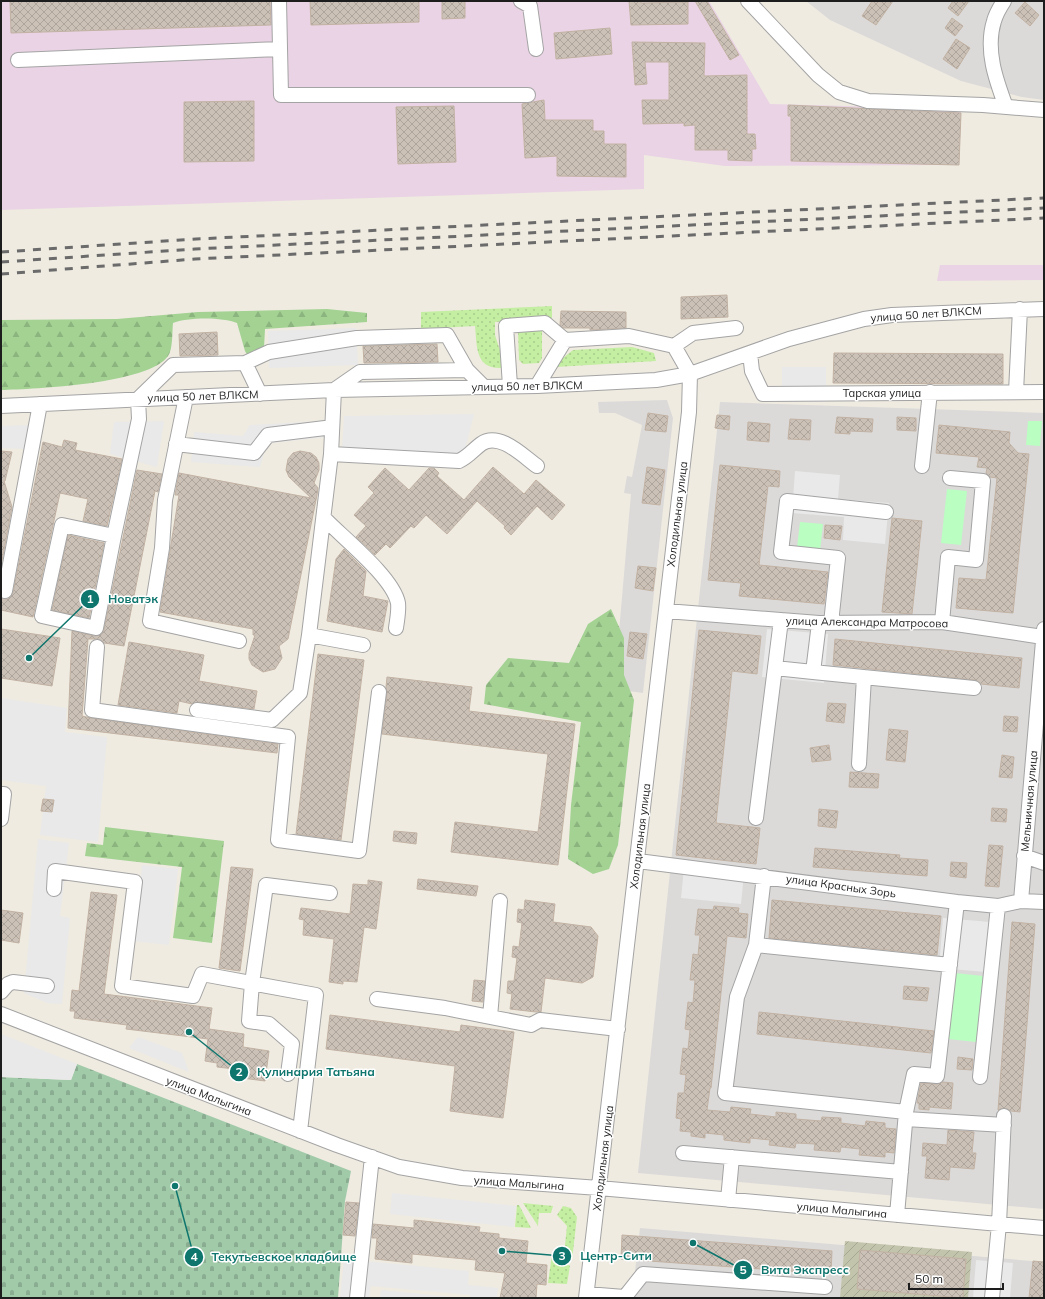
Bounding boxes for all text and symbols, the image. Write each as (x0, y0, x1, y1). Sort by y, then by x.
street label: улица 50 лет ВЛКСМ (870, 303, 982, 325)
street label: улица 50 лет ВЛКСМ (471, 378, 583, 394)
street label: Тарская улица (843, 386, 921, 400)
street label: улица 50 лет ВЛКСМ (147, 387, 259, 405)
street label: Холодильная улица (664, 460, 690, 568)
callout: Новатэк (80, 587, 166, 611)
text: 1 (86, 591, 94, 606)
text: Новатэк (108, 591, 158, 606)
street label: улица Александра Матросова (786, 614, 948, 630)
street label: Мельничная улица (1018, 750, 1040, 852)
street label: Холодильная улица (627, 782, 653, 890)
street label: улица Красных Зорь (785, 871, 897, 901)
callout: Кулинария Татьяна (229, 1060, 383, 1084)
text: 2 (235, 1064, 243, 1079)
text: Кулинария Татьяна (257, 1064, 375, 1079)
street label: улица Малыгина (164, 1073, 254, 1119)
street label: Холодильная улица (590, 1104, 616, 1212)
street label: улица Малыгина (473, 1173, 565, 1193)
street label: улица Малыгина (796, 1199, 888, 1221)
callout: Центр-Сити (552, 1244, 659, 1268)
callout: Текутьевское кладбище (184, 1245, 365, 1269)
text: 3 (558, 1248, 566, 1263)
text: Центр-Сити (580, 1248, 652, 1263)
text: 4 (190, 1249, 198, 1264)
text: Текутьевское кладбище (212, 1249, 357, 1264)
callout: Вита Экспресс (733, 1258, 857, 1282)
text: 5 (739, 1262, 747, 1277)
text: Вита Экспресс (761, 1262, 849, 1277)
scale bar (909, 1265, 1003, 1291)
text: 50 m (915, 1271, 943, 1286)

